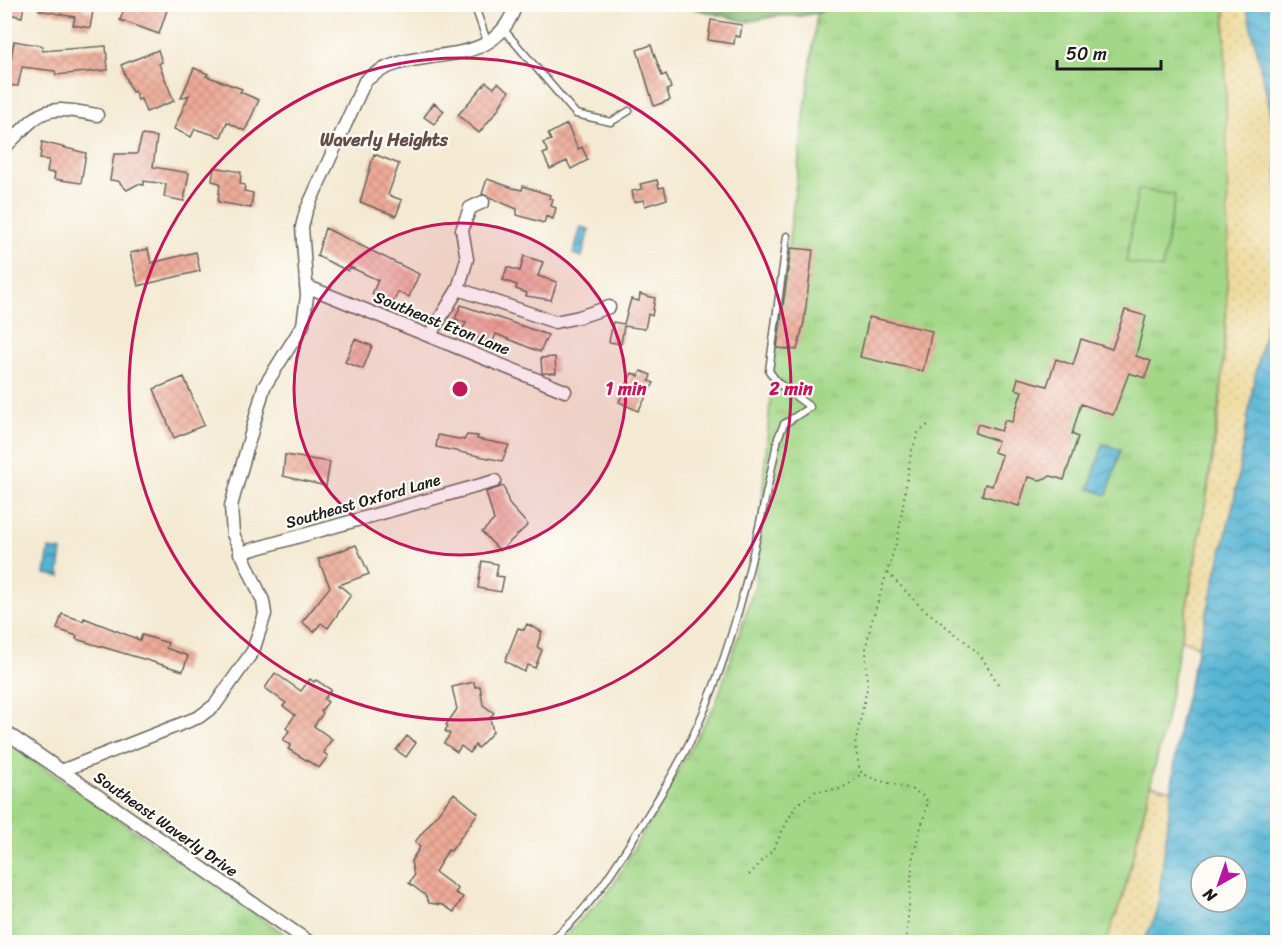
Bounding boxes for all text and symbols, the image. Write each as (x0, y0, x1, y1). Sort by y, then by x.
scale bar (1057, 33, 1160, 71)
text: 50 m (1066, 38, 1107, 70)
district label: Waverly Heights (320, 124, 449, 156)
street label: Southeast Eton Lane (369, 282, 515, 364)
text: 1 min (606, 373, 647, 405)
text: 2 min (768, 373, 813, 405)
centre of rings (450, 379, 470, 399)
street label: Southeast Oxford Lane (282, 465, 444, 537)
street label: Southeast Waverly Drive (88, 763, 244, 885)
north arrow (1189, 854, 1249, 914)
text: N (1195, 880, 1224, 910)

